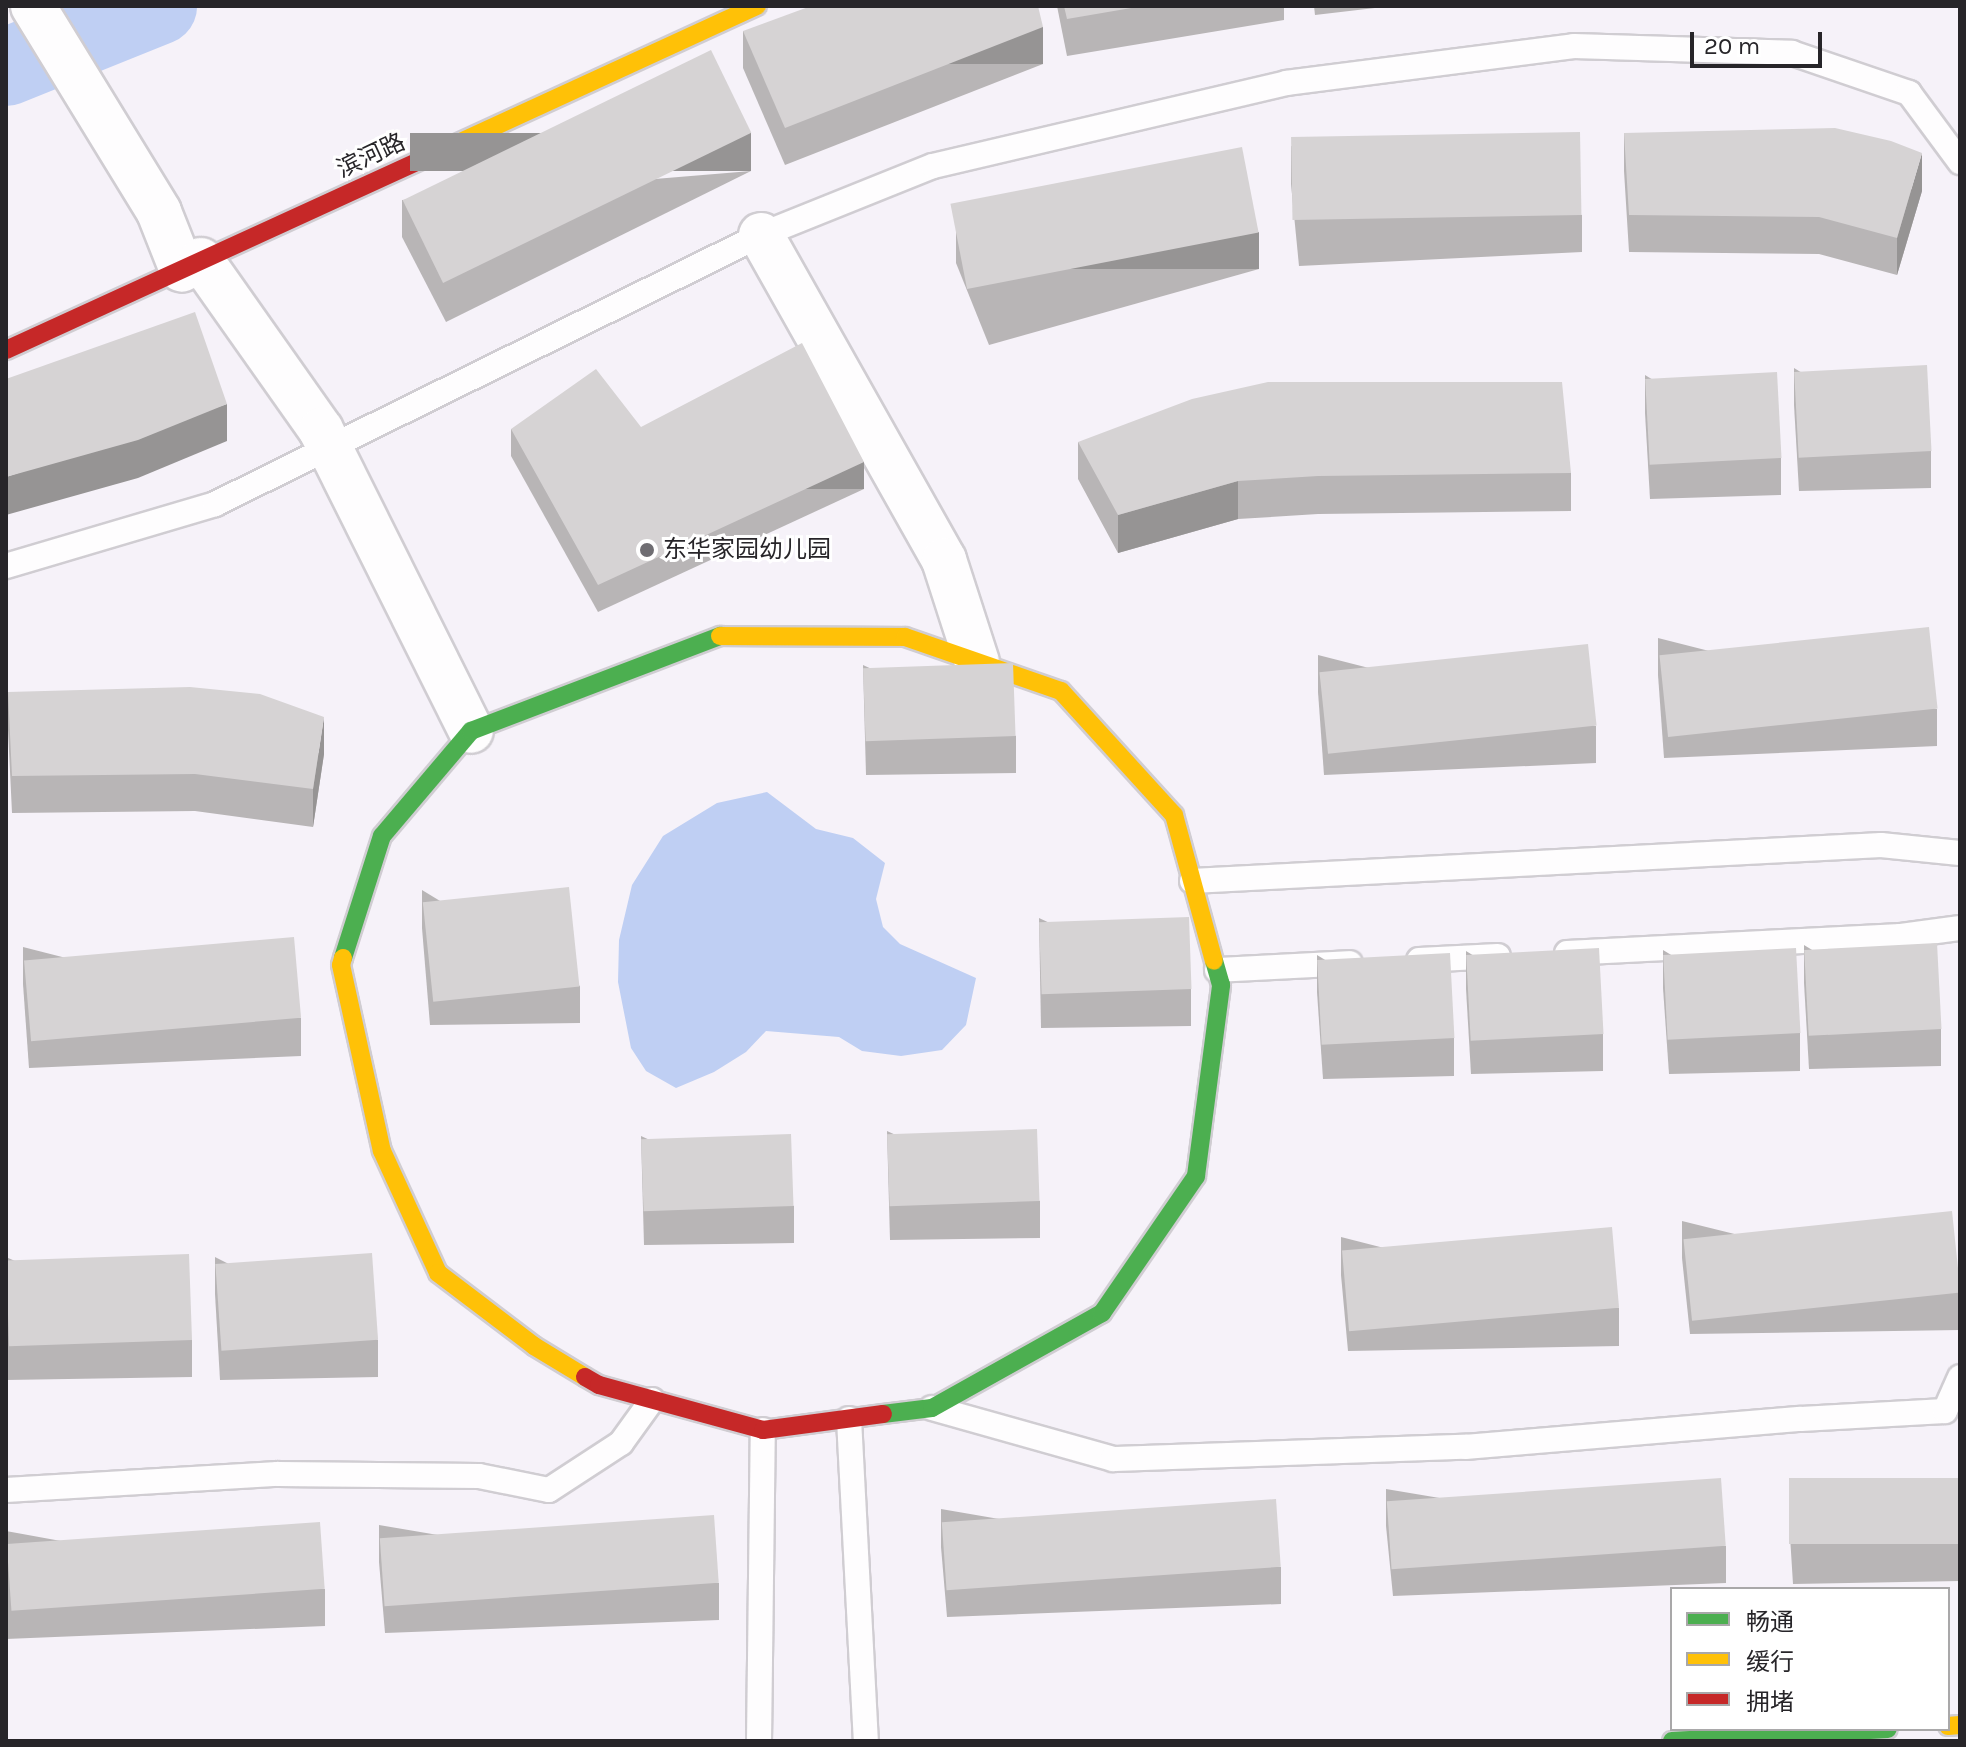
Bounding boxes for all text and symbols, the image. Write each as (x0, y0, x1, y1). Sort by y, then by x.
scale bar (1694, 16, 1826, 66)
text: 20 m (1704, 32, 1760, 60)
street label: 滨河路 (332, 128, 410, 184)
place label: 东华家园幼儿园 (663, 536, 831, 564)
marker: 东华家园幼儿园 (638, 541, 656, 559)
legend (1670, 1587, 1950, 1731)
text: 畅通 (1746, 1608, 1794, 1636)
text: 缓行 (1746, 1648, 1794, 1676)
text: 拥堵 (1746, 1688, 1794, 1716)

